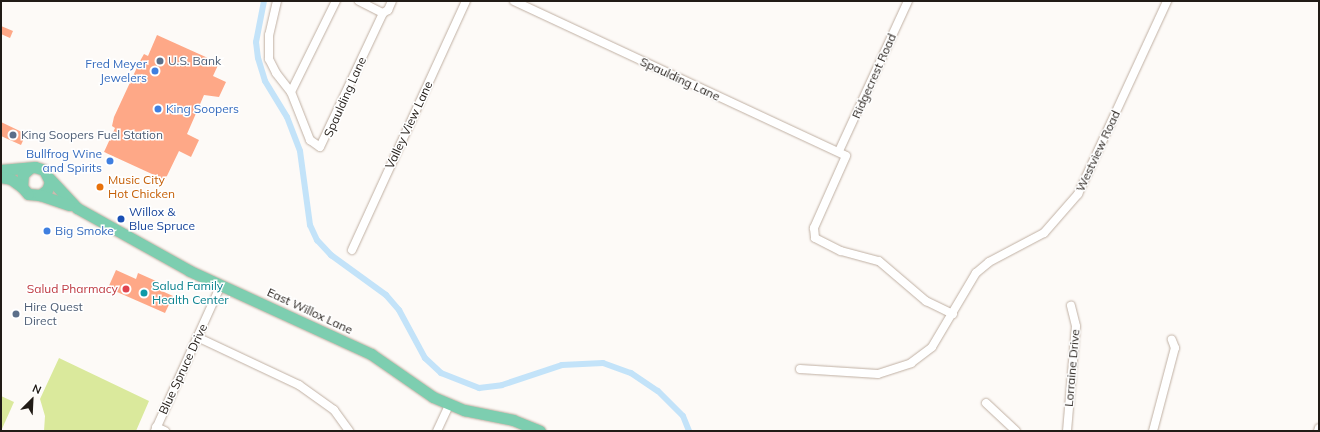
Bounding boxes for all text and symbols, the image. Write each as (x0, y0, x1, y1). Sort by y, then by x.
street label: Ridgecrest Road (849, 31, 899, 121)
place label: U.S. Bank (168, 54, 221, 68)
street label: Spaulding Lane (638, 54, 722, 104)
street label: Spaulding Lane (321, 55, 369, 139)
marker: U.S. Bank (155, 56, 165, 66)
place label: Fred Meyer Jewelers (85, 57, 147, 85)
marker: Fred Meyer Jewelers (150, 66, 160, 76)
street label: Valley View Lane (382, 79, 436, 171)
place label: King Soopers (166, 102, 239, 116)
marker: King Soopers (153, 104, 163, 114)
street label: Westview Road (1073, 108, 1123, 194)
place label: King Soopers Fuel Station (21, 128, 163, 142)
marker: King Soopers Fuel Station (8, 130, 18, 140)
place label: Bullfrog Wine and Spirits (26, 147, 102, 175)
marker: Bullfrog Wine and Spirits (105, 156, 115, 166)
place label: Music City Hot Chicken (108, 173, 175, 201)
marker: Music City Hot Chicken (95, 182, 105, 192)
place label: Willox & Blue Spruce (129, 205, 195, 233)
marker: Willox & Blue Spruce (116, 214, 126, 224)
place label: Big Smoke (55, 224, 114, 238)
marker: Big Smoke (42, 226, 52, 236)
place label: Salud Family Health Center (152, 279, 229, 307)
place label: Salud Pharmacy (27, 282, 118, 296)
marker: Salud Pharmacy (121, 284, 131, 294)
street label: East Willox Lane (265, 285, 355, 337)
marker: Salud Family Health Center (139, 288, 149, 298)
place label: Hire Quest Direct (24, 300, 83, 328)
marker: Hire Quest Direct (11, 309, 21, 319)
street label: Blue Spruce Drive (156, 322, 210, 416)
street label: Lorraine Drive (1061, 329, 1083, 407)
north arrow (12, 380, 52, 420)
text: N (30, 381, 44, 397)

